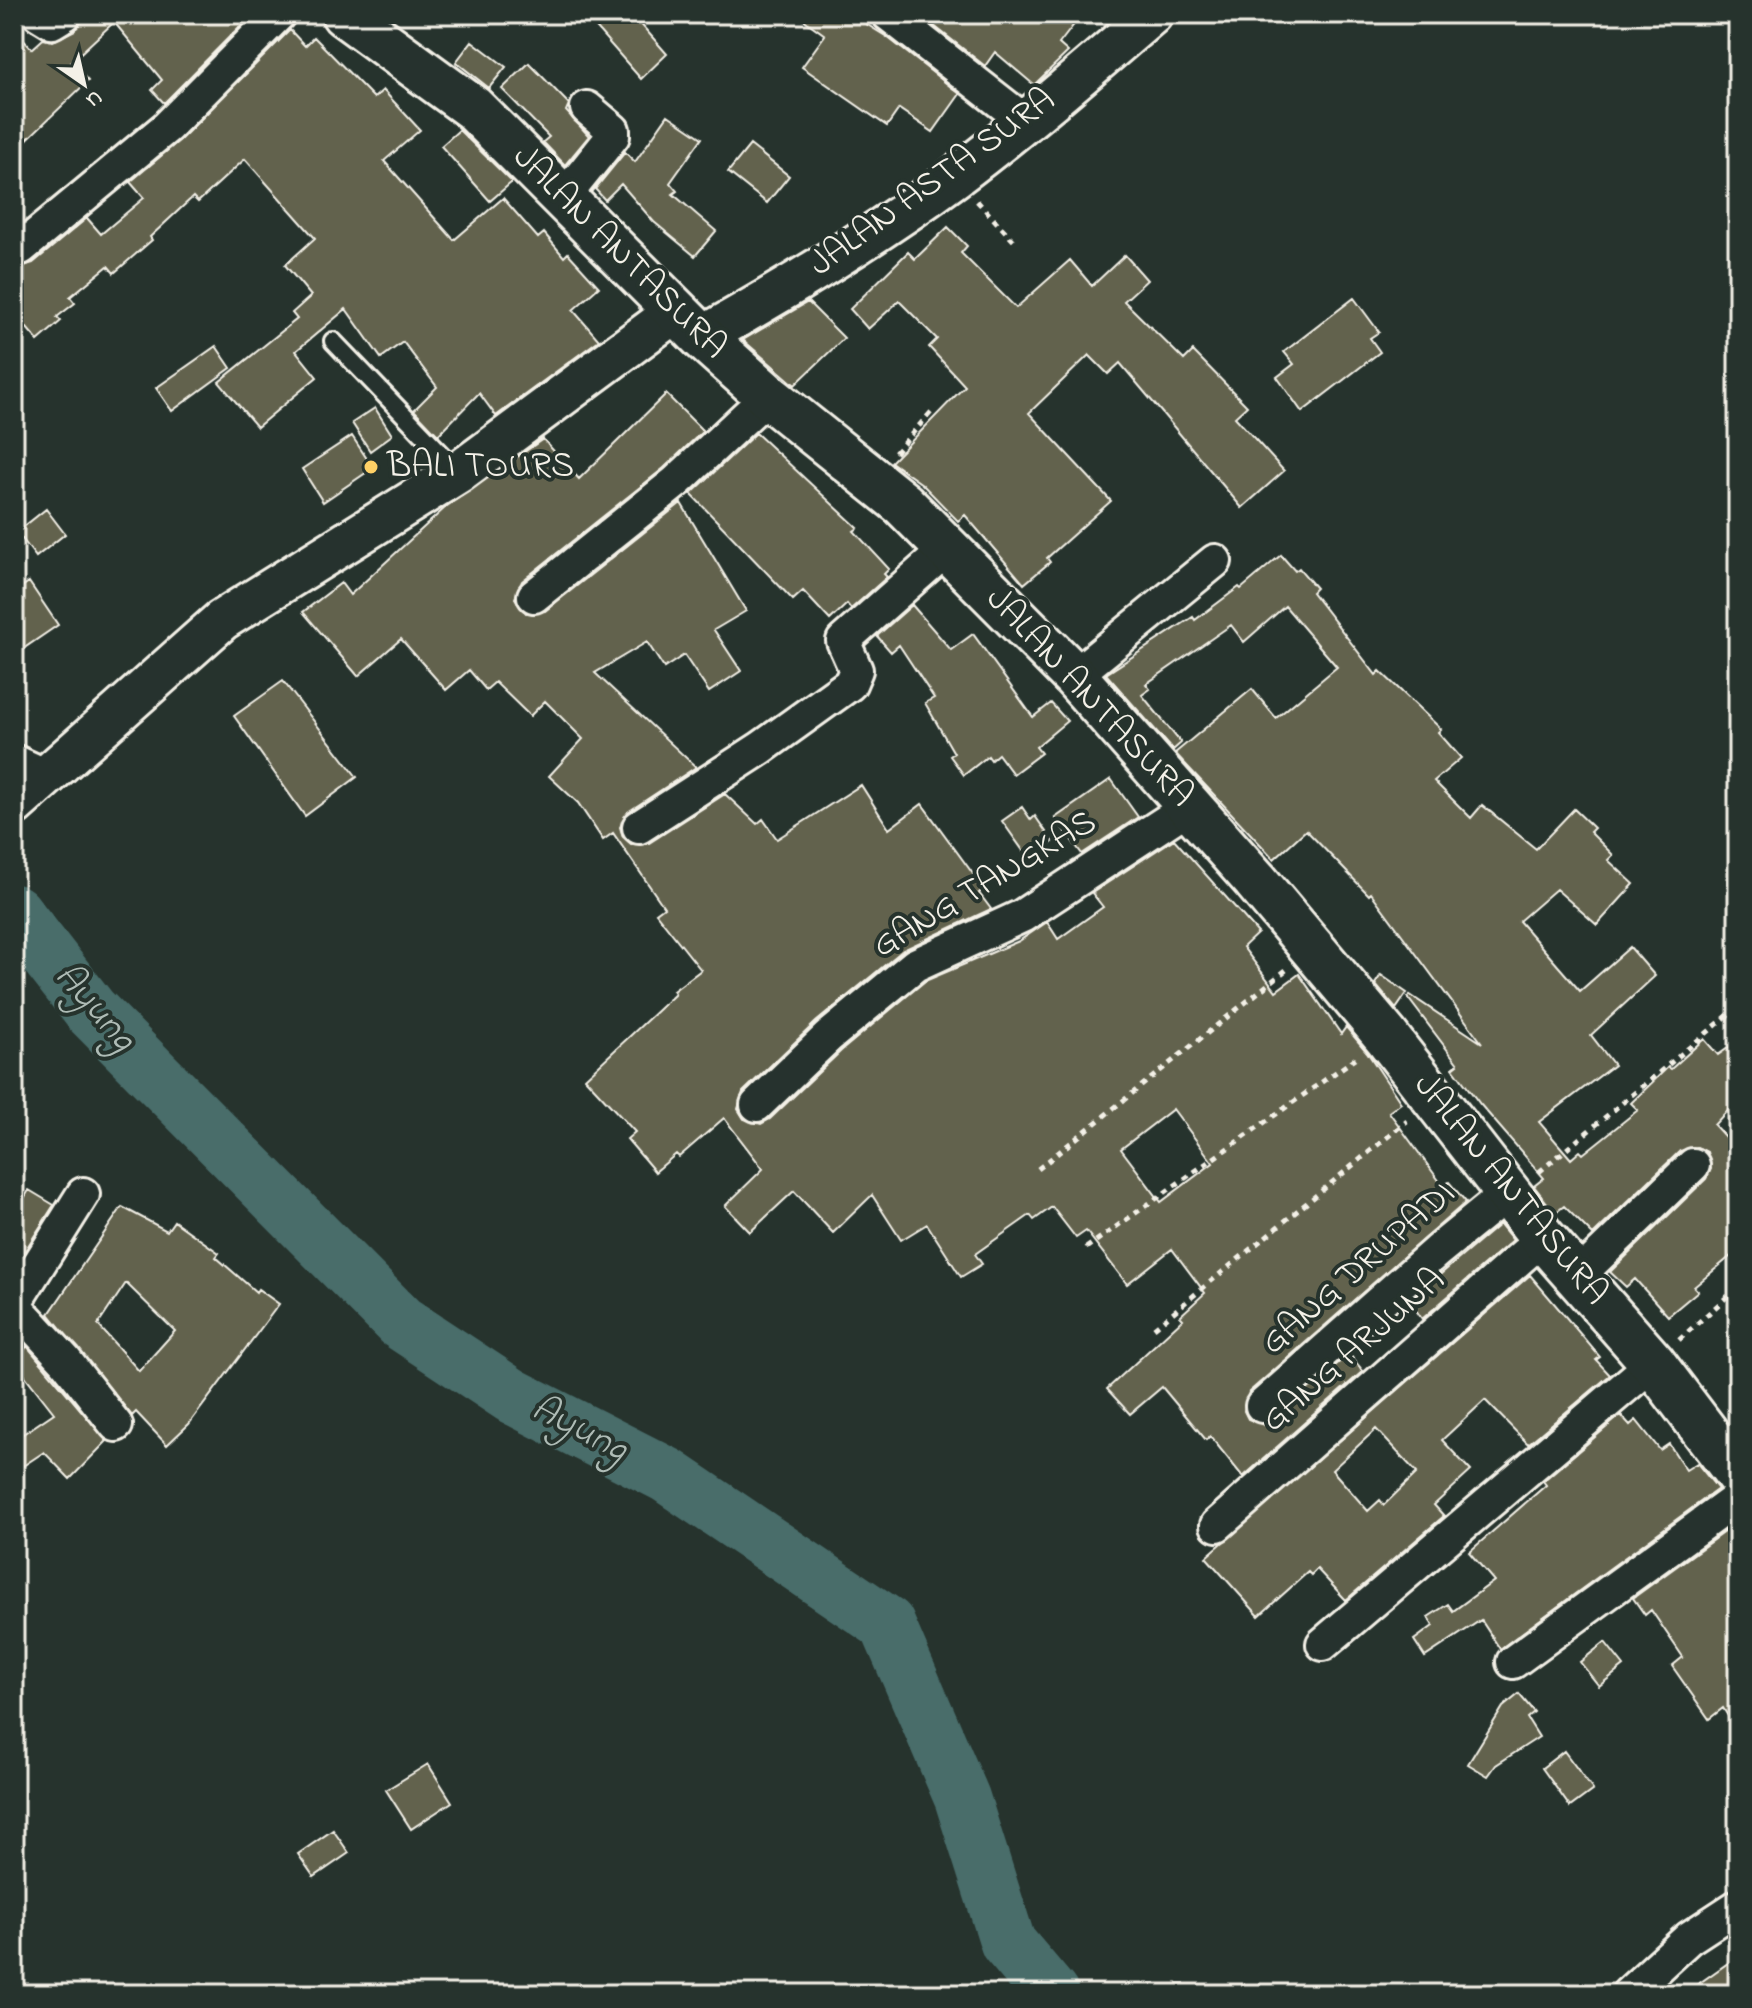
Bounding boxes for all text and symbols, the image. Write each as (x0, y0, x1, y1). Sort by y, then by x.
north arrow (44, 44, 124, 124)
street label: JALAN ASTA SURA (799, 75, 1067, 291)
text: U (79, 81, 108, 115)
street label: JALAN ANTASURA (499, 133, 739, 373)
place label: BALI TOURS (386, 441, 574, 494)
marker: BALI TOURS (362, 458, 380, 476)
street label: JALAN ANTASURA (972, 575, 1206, 821)
street label: GANG TANGKAS (863, 797, 1107, 973)
water label: Ayung (39, 951, 149, 1066)
street label: JALAN ANTASURA (1399, 1062, 1621, 1318)
street label: GANG DRUPADI (1250, 1169, 1468, 1369)
street label: GANG ARJUNA (1250, 1256, 1458, 1446)
water label: Ayung (521, 1382, 638, 1479)

